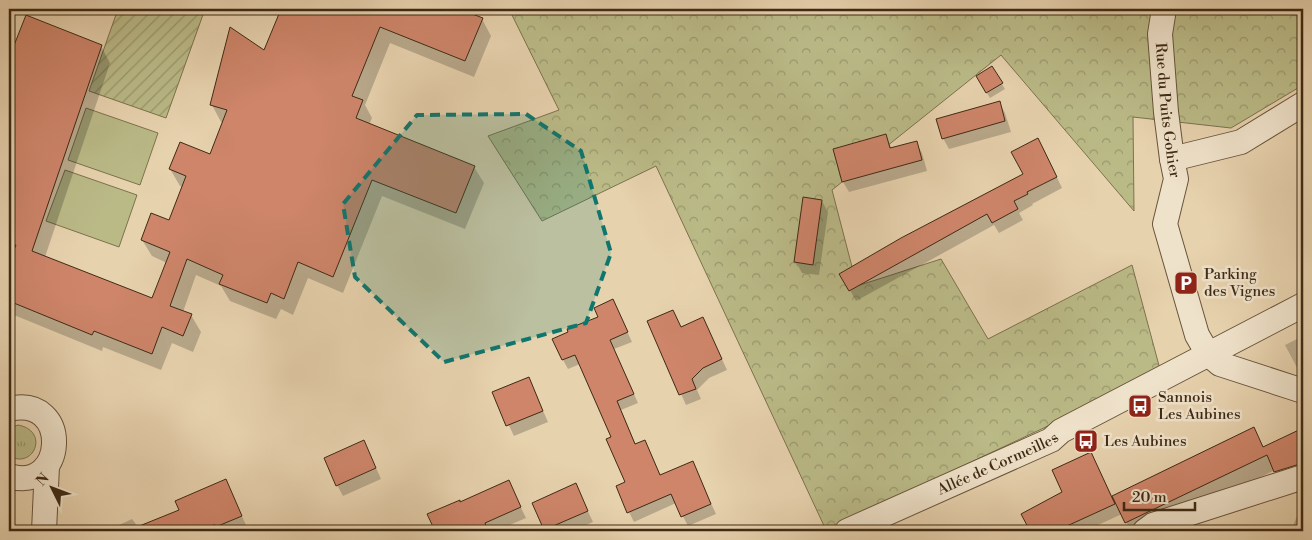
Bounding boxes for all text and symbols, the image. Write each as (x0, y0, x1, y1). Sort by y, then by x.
street label: Rue du Puits Gohier (1151, 42, 1185, 180)
place label: Parking des Vignes (1204, 265, 1275, 301)
parking icon: Parking des Vignes (1173, 270, 1199, 296)
place label: Sannois Les Aubines (1158, 388, 1240, 424)
bus stop icon: Sannois Les Aubines (1127, 393, 1153, 419)
street label: Allée de Cormeilles (933, 428, 1063, 500)
bus stop icon: Les Aubines (1073, 428, 1099, 454)
place label: Les Aubines (1104, 432, 1186, 451)
north arrow (28, 462, 78, 512)
text: N (33, 470, 53, 490)
scale bar (1124, 480, 1196, 512)
text: 20 m (1132, 488, 1167, 507)

